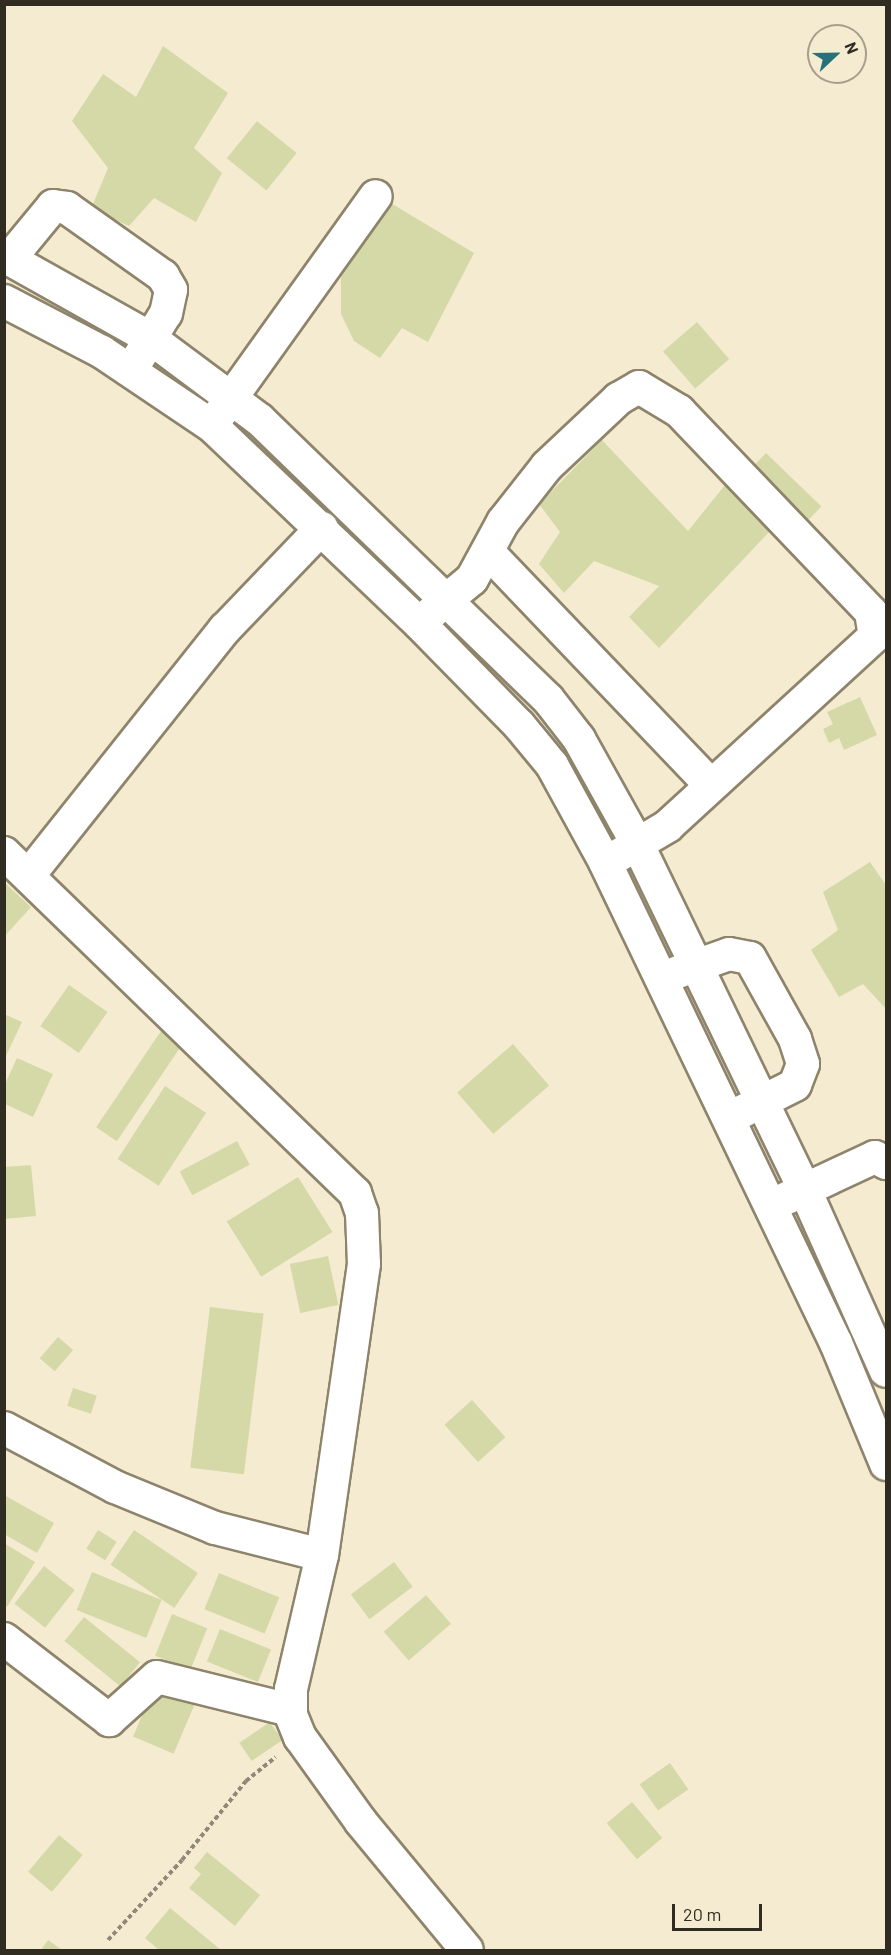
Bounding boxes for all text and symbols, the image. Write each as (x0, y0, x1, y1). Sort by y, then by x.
north arrow (807, 24, 867, 84)
text: N (841, 39, 863, 56)
scale bar (675, 1892, 765, 1930)
text: 20 m (683, 1903, 721, 1925)

